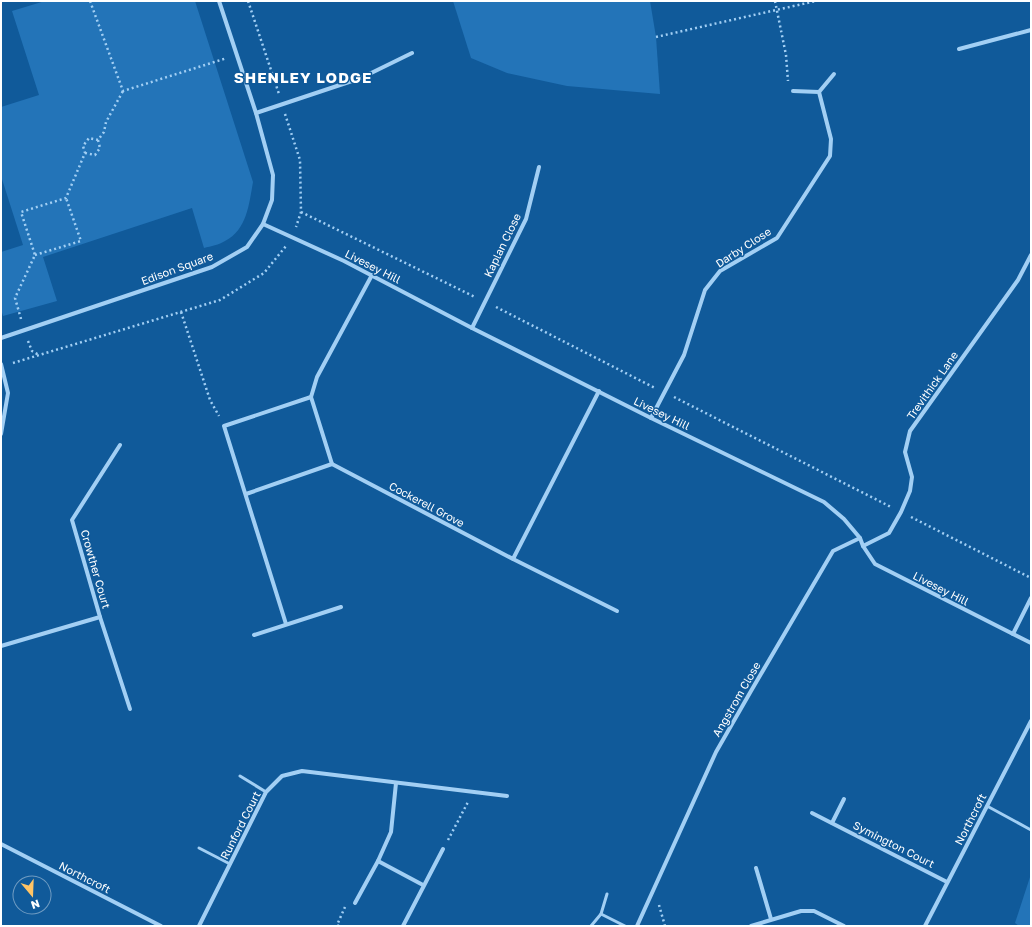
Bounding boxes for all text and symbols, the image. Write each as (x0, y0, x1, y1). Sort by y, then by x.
district label: SHENLEY LODGE (234, 68, 372, 86)
street label: Kaplan Close (481, 211, 523, 279)
street label: Darby Close (713, 224, 773, 270)
street label: Livesey Hill (343, 246, 403, 286)
street label: Edison Square (139, 249, 215, 287)
street label: Trevithick Lane (904, 348, 960, 422)
street label: Livesey Hill (632, 394, 693, 432)
street label: Cockerell Grove (387, 479, 467, 529)
street label: Crowther Court (79, 528, 113, 610)
street label: Livesey Hill (911, 568, 971, 608)
street label: Angstrom Close (709, 659, 763, 739)
street label: Runford Court (217, 789, 263, 861)
street label: Northcroft (952, 791, 988, 847)
street label: Symington Court (851, 818, 937, 870)
street label: Northcroft (57, 859, 113, 895)
north arrow (12, 875, 52, 915)
text: N (29, 897, 41, 912)

